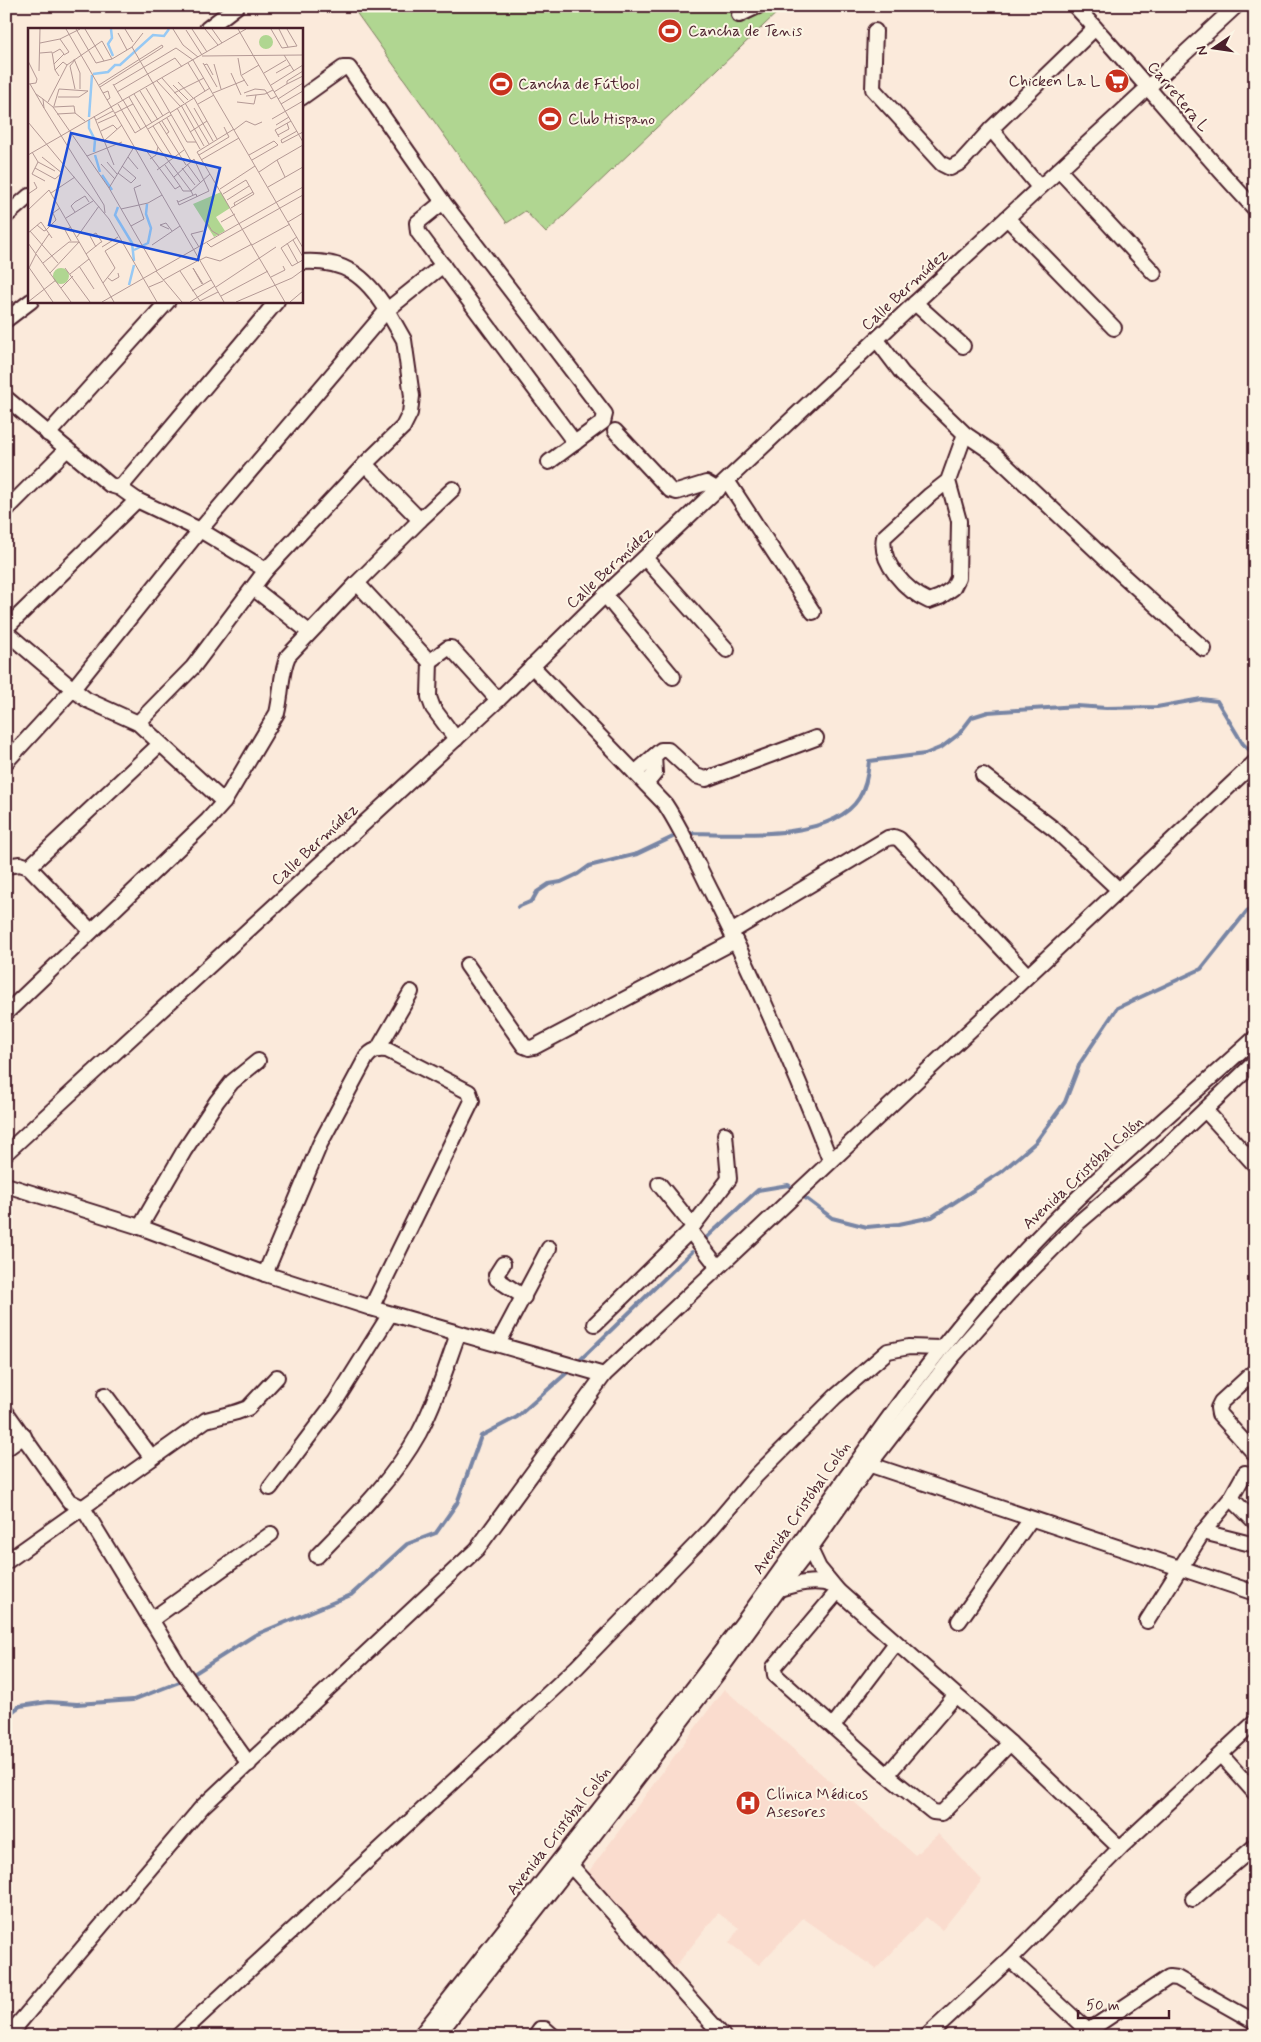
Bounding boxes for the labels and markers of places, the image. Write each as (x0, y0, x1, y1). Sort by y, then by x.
sports icon: Cancha de Tenis (657, 18, 683, 44)
place label: Cancha de Tenis (688, 21, 802, 42)
supermarket icon: Chicken La L (1104, 68, 1130, 94)
sports icon: Cancha de Fútbol (488, 71, 514, 97)
place label: Chicken La L (1008, 71, 1100, 92)
place label: Cancha de Fútbol (518, 74, 639, 95)
sports icon: Club Hispano (537, 106, 563, 132)
place label: Club Hispano (568, 109, 655, 130)
place label: Clínica Médicos Asesores (766, 1784, 868, 1823)
hospital icon: Clínica Médicos Asesores (735, 1790, 761, 1816)

